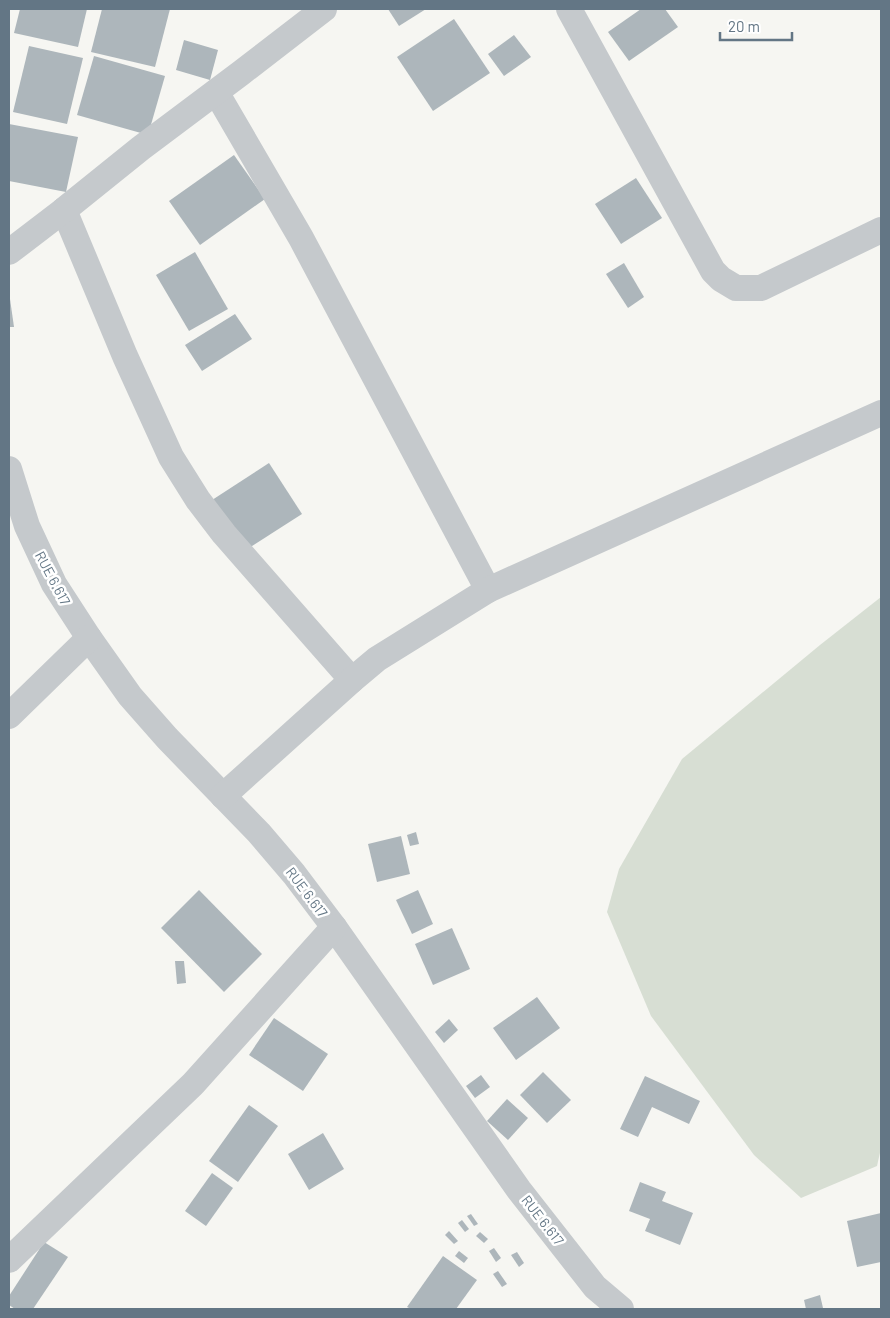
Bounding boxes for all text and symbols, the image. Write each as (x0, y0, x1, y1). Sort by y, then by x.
scale bar (720, 10, 792, 42)
text: 20 m (728, 17, 760, 35)
street label: RUE 6.617 (32, 548, 74, 608)
street label: RUE 6.617 (283, 864, 332, 921)
street label: RUE 6.617 (518, 1192, 568, 1249)

